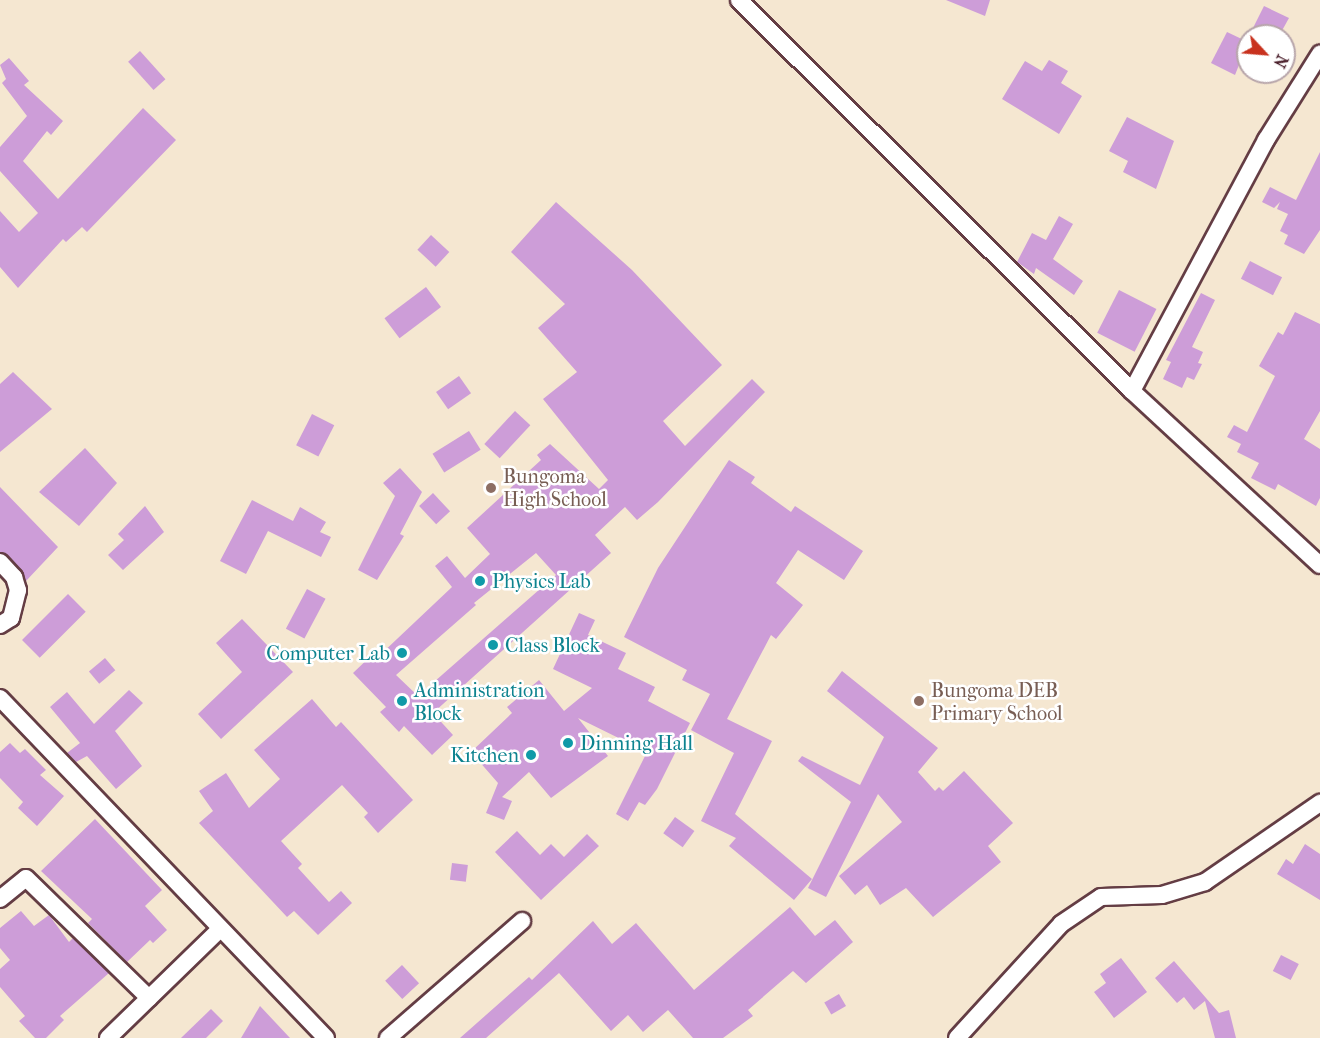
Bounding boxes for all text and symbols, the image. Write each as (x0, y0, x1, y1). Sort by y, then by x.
north arrow (1236, 24, 1296, 84)
text: N (1270, 52, 1292, 71)
place label: Bungoma High School (503, 464, 607, 511)
marker: Bungoma High School (484, 481, 498, 495)
place label: Physics Lab (492, 569, 591, 593)
marker: Physics Lab (473, 574, 487, 588)
place label: Class Block (505, 633, 600, 657)
marker: Class Block (486, 638, 500, 652)
place label: Computer Lab (266, 641, 390, 665)
marker: Computer Lab (395, 646, 409, 660)
place label: Administration Block (414, 678, 545, 725)
place label: Bungoma DEB Primary School (931, 678, 1063, 725)
marker: Administration Block (395, 694, 409, 708)
marker: Bungoma DEB Primary School (912, 694, 926, 708)
place label: Dinning Hall (580, 731, 693, 755)
marker: Dinning Hall (561, 736, 575, 750)
place label: Kitchen (450, 743, 519, 767)
marker: Kitchen (524, 748, 538, 762)

